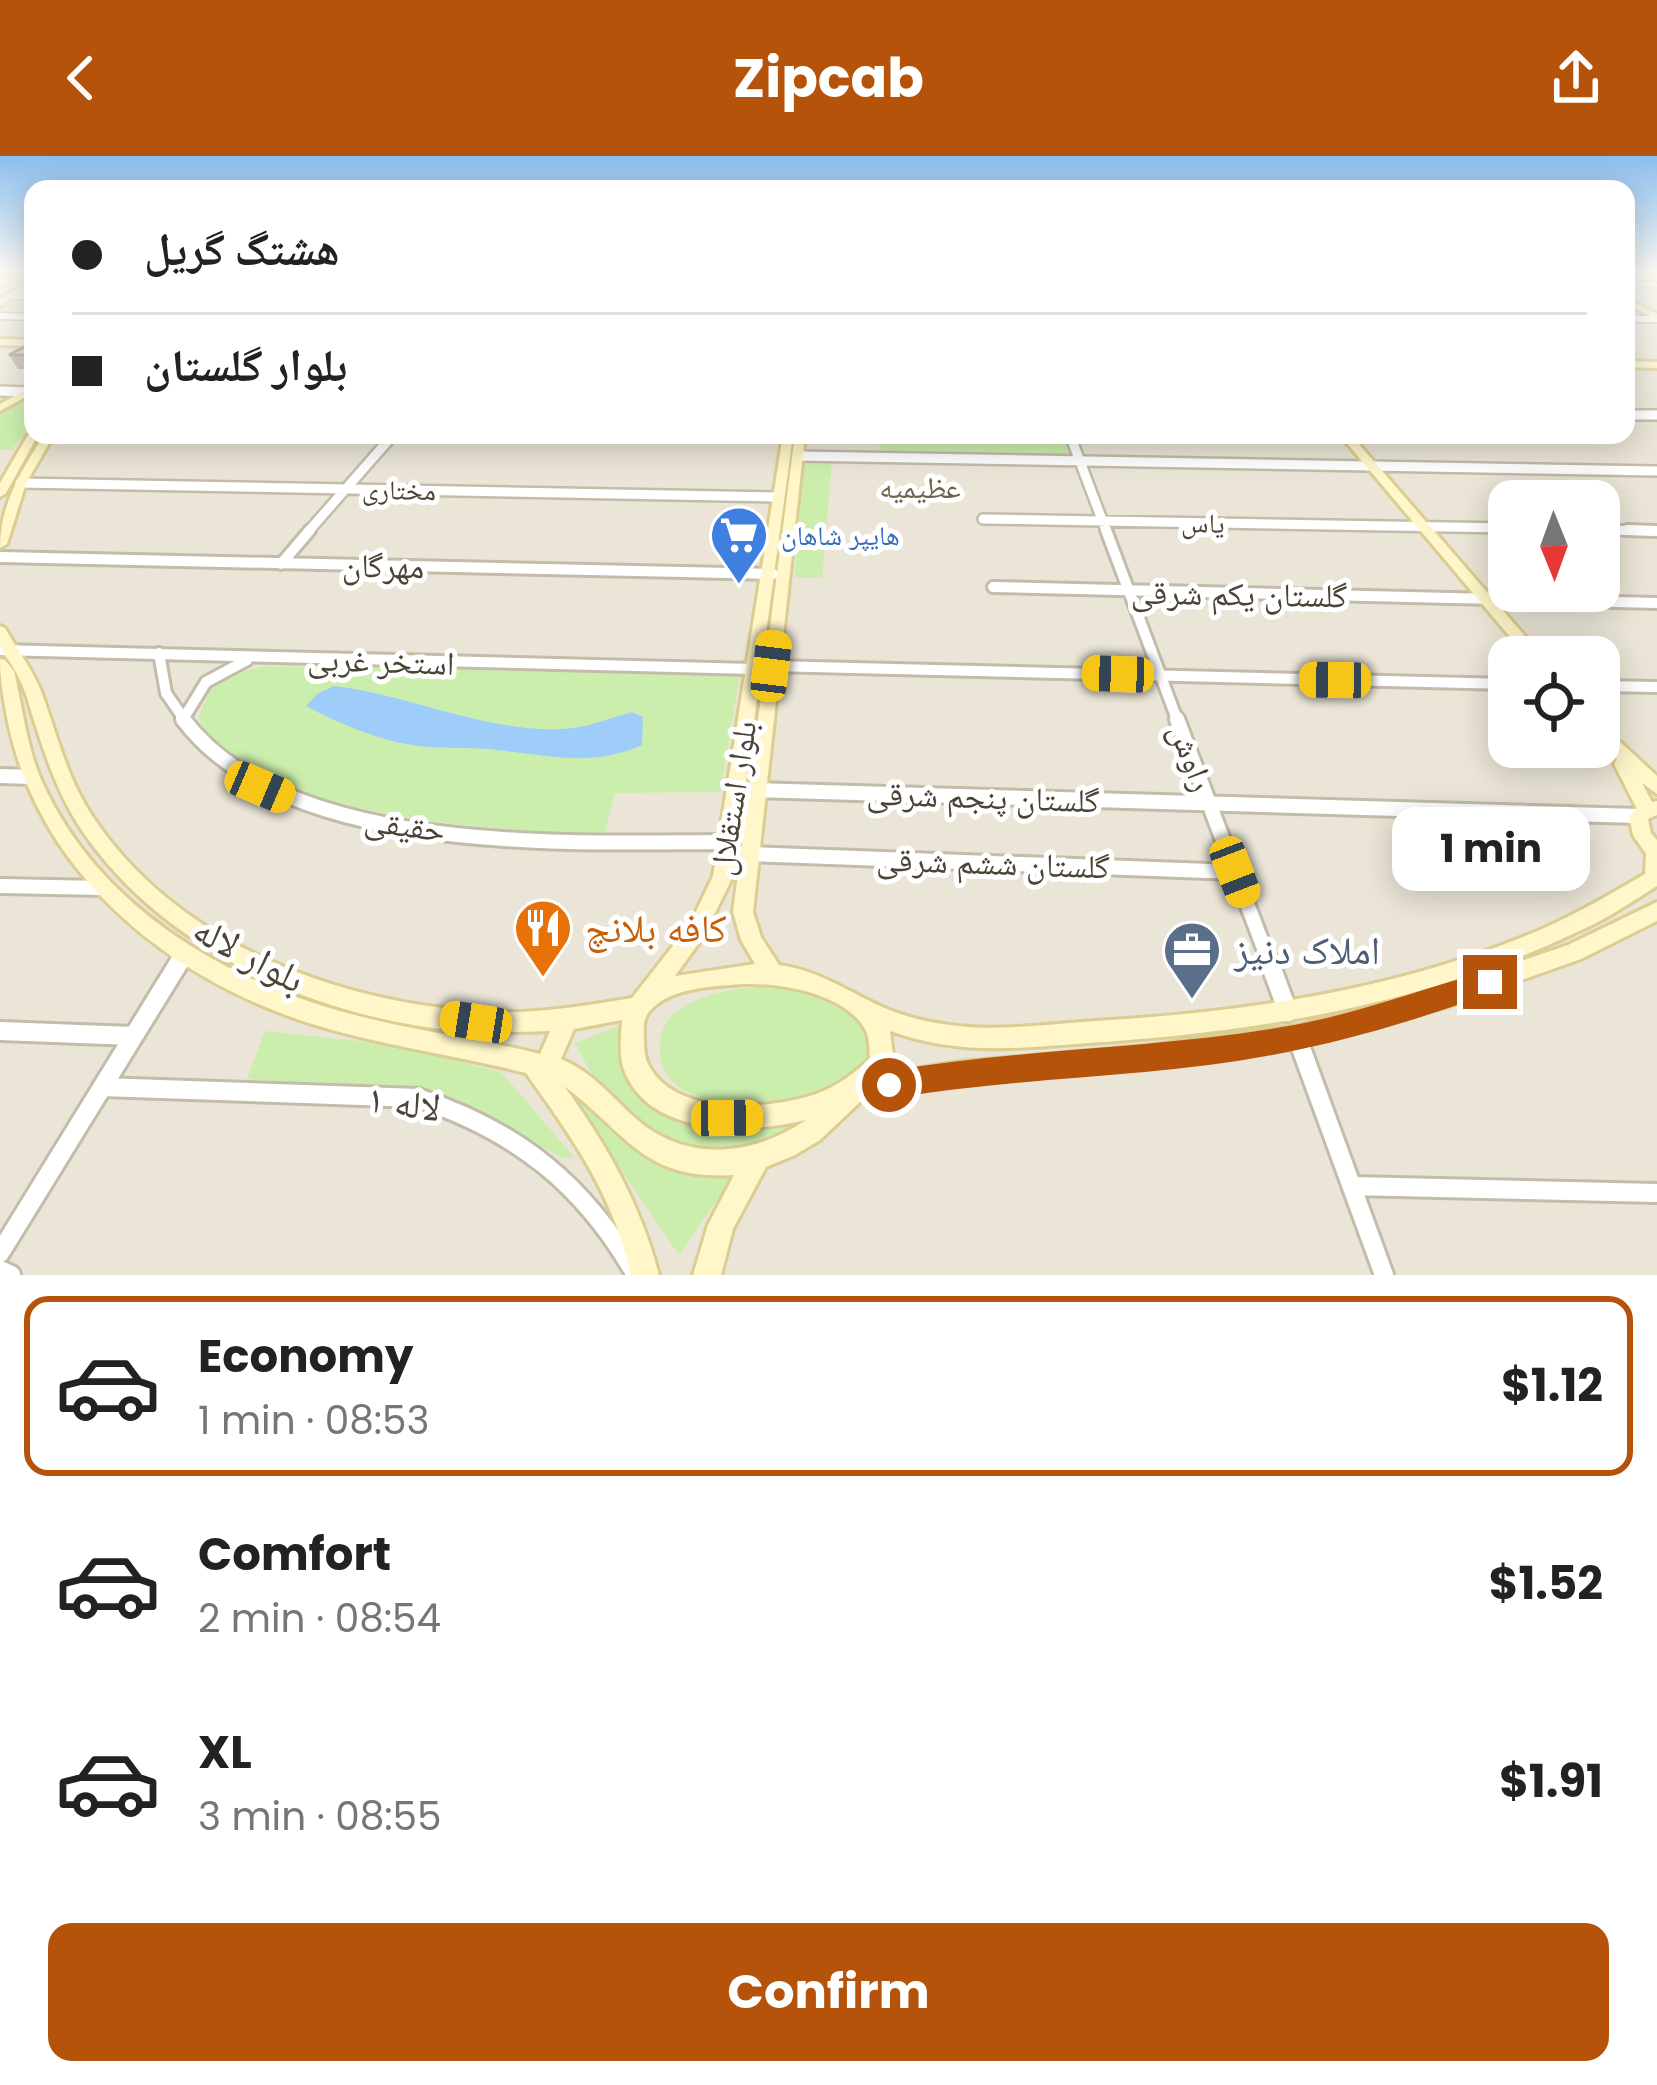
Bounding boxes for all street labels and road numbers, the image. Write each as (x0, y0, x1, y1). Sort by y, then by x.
street label: مختاری (362, 471, 436, 509)
street label: یاس (1181, 504, 1225, 542)
street label: مهرگان (341, 542, 425, 590)
street label: گلستان یکم شرقی (1130, 569, 1348, 619)
street label: استخر غربی (307, 635, 455, 687)
street label: راوش (1158, 716, 1226, 798)
street label: بلوار استقلال (698, 717, 768, 879)
street label: گلستان پنجم شرقی (866, 769, 1100, 825)
street label: حقیقی (362, 796, 448, 854)
street label: گلستان ششم شرقی (876, 835, 1111, 891)
street label: بلوار لاله (183, 902, 315, 1006)
street label: لاله ۱ (364, 1071, 444, 1135)

